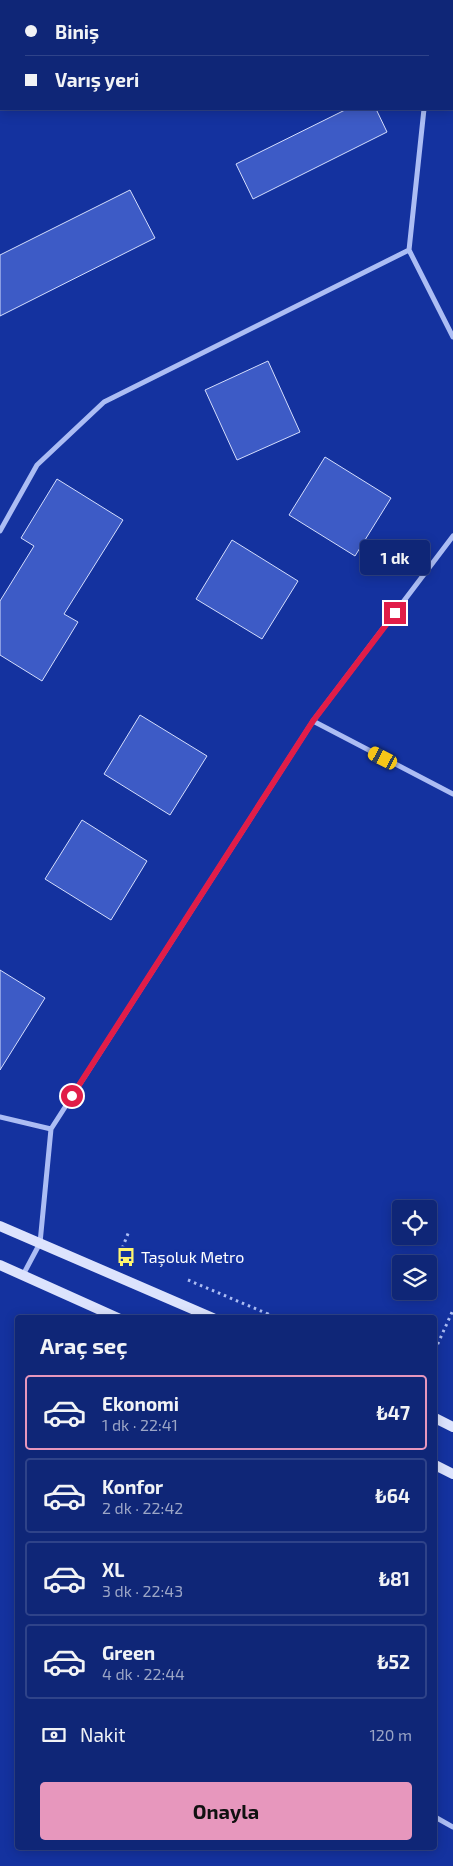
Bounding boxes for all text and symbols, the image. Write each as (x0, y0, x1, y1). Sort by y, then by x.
text: Biniş (55, 20, 99, 43)
text: Varış yeri (55, 68, 139, 91)
callout: 1 dk (360, 540, 430, 576)
text: 1 dk (381, 548, 409, 567)
route end (384, 602, 406, 624)
car (366, 745, 399, 771)
route start (61, 1085, 83, 1107)
map controls (392, 1200, 437, 1300)
button: locate (392, 1200, 437, 1245)
bus stop icon: Taşoluk Metro (115, 1246, 137, 1268)
place label: Taşoluk Metro (141, 1247, 244, 1267)
button: layers (392, 1255, 437, 1300)
text: Araç seç (40, 1332, 127, 1358)
icon: car (42, 1390, 87, 1435)
text: Ekonomi (102, 1392, 179, 1415)
text: ₺47 (377, 1401, 410, 1424)
text: 1 dk · 22:41 (102, 1415, 178, 1434)
icon: car (42, 1473, 87, 1518)
text: Konfor (102, 1475, 163, 1498)
text: ₺64 (375, 1484, 410, 1507)
text: 2 dk · 22:42 (102, 1498, 183, 1517)
icon: car (42, 1556, 87, 1601)
text: XL (102, 1558, 124, 1581)
text: ₺81 (379, 1567, 410, 1590)
text: 3 dk · 22:43 (102, 1581, 183, 1600)
icon: car (42, 1639, 87, 1684)
text: Green (102, 1641, 155, 1664)
text: ₺52 (377, 1650, 410, 1673)
text: 4 dk · 22:44 (102, 1664, 185, 1683)
icon: cash (40, 1721, 68, 1749)
text: Nakit (80, 1723, 125, 1746)
text: 120 m (369, 1725, 412, 1744)
button: Onayla (40, 1782, 412, 1840)

